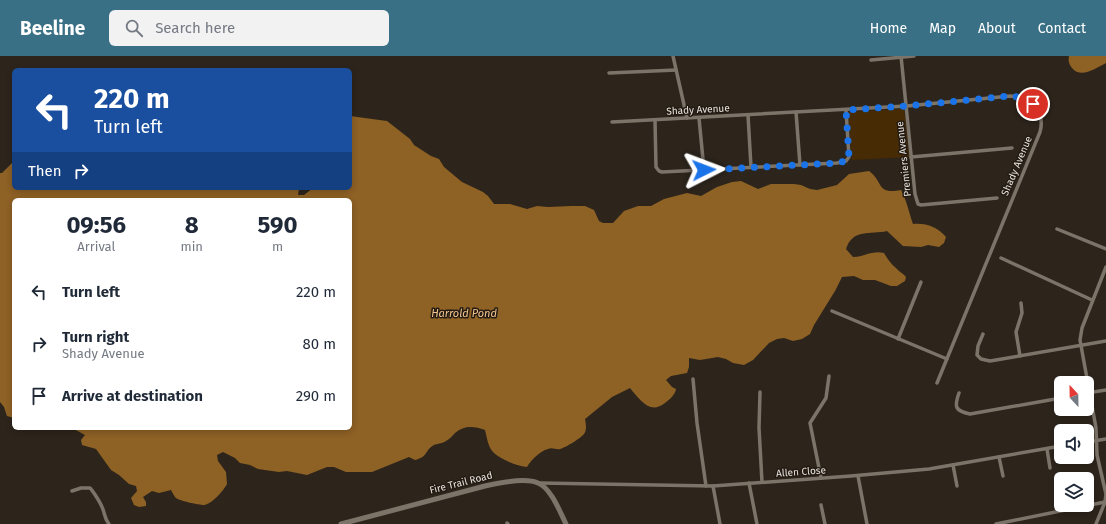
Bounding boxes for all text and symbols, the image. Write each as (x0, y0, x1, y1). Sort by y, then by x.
search box (109, 10, 389, 46)
text: Beeline (20, 17, 85, 40)
icon: search (123, 17, 145, 39)
text: Search here (155, 19, 235, 37)
text: Home (870, 20, 907, 37)
text: Map (929, 20, 956, 37)
text: About (978, 20, 1016, 37)
text: Contact (1038, 20, 1086, 37)
text: 220 m (94, 82, 170, 115)
icon: left (28, 84, 80, 136)
pin (1016, 87, 1050, 121)
icon: arrive (1022, 93, 1044, 115)
street label: Shady Avenue (666, 102, 730, 118)
text: Turn left (94, 116, 163, 138)
street label: Premiers Avenue (894, 121, 914, 197)
street label: Shady Avenue (999, 134, 1035, 198)
position arrow (683, 149, 725, 191)
icon: right (70, 160, 92, 182)
text: Then (28, 162, 62, 180)
text: 09:56 (66, 211, 126, 239)
text: 8 (185, 211, 199, 239)
text: 590 (257, 211, 297, 239)
text: Arrival (77, 239, 115, 254)
text: min (181, 239, 203, 254)
text: m (272, 239, 283, 254)
icon: left (28, 281, 50, 303)
text: Turn left (62, 283, 120, 301)
text: 220 m (296, 283, 336, 301)
water label: Harrold Pond (431, 307, 497, 320)
text: Turn right (62, 328, 129, 346)
icon: right (28, 333, 50, 355)
text: 80 m (303, 335, 336, 353)
text: Shady Avenue (62, 346, 145, 361)
north arrow (1054, 376, 1094, 416)
map controls (1054, 376, 1094, 512)
icon: arrive (28, 385, 50, 407)
text: Arrive at destination (62, 387, 203, 405)
text: 290 m (296, 387, 336, 405)
button: sound (1054, 424, 1094, 464)
street label: Allen Close (776, 464, 826, 480)
street label: Fire Trail Road (428, 469, 494, 497)
button: layers (1054, 472, 1094, 512)

